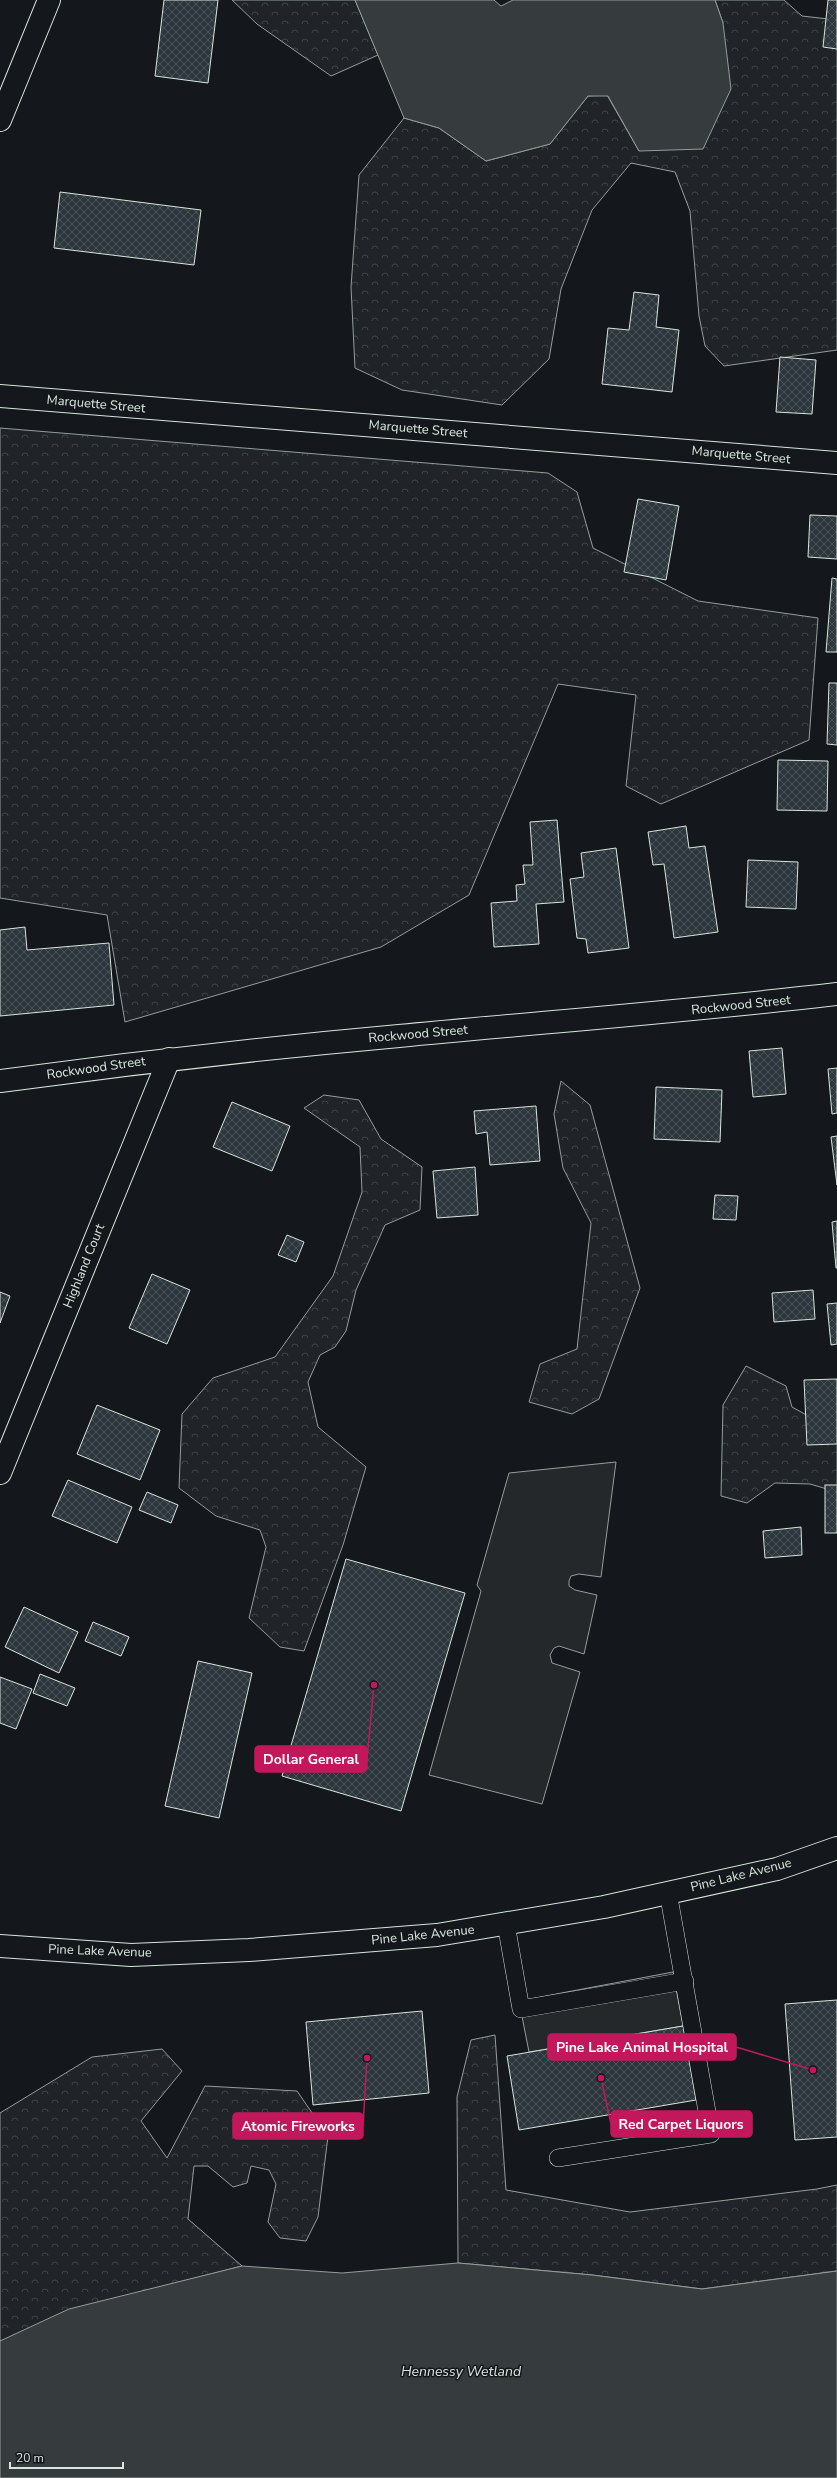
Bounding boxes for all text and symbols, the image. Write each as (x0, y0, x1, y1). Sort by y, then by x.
street label: Marquette Street (46, 391, 147, 417)
street label: Marquette Street (368, 416, 469, 442)
street label: Marquette Street (691, 442, 792, 468)
street label: Rockwood Street (690, 991, 792, 1019)
street label: Rockwood Street (368, 1021, 469, 1047)
street label: Rockwood Street (45, 1052, 147, 1084)
street label: Highland Court (59, 1221, 109, 1311)
callout: Dollar General (255, 1746, 367, 1772)
text: Dollar General (263, 1750, 359, 1769)
street label: Pine Lake Avenue (689, 1854, 794, 1896)
street label: Pine Lake Avenue (371, 1921, 476, 1949)
street label: Pine Lake Avenue (48, 1940, 152, 1962)
callout: Pine Lake Animal Hospital (548, 2034, 736, 2060)
text: Pine Lake Animal Hospital (556, 2038, 729, 2057)
callout: Red Carpet Liquors (611, 2111, 752, 2137)
callout: Atomic Fireworks (233, 2113, 363, 2139)
text: Red Carpet Liquors (619, 2115, 744, 2134)
text: Atomic Fireworks (241, 2117, 355, 2136)
water label: Hennessy Wetland (401, 2362, 522, 2381)
scale bar (10, 2444, 123, 2470)
text: 20 m (16, 2450, 44, 2466)

